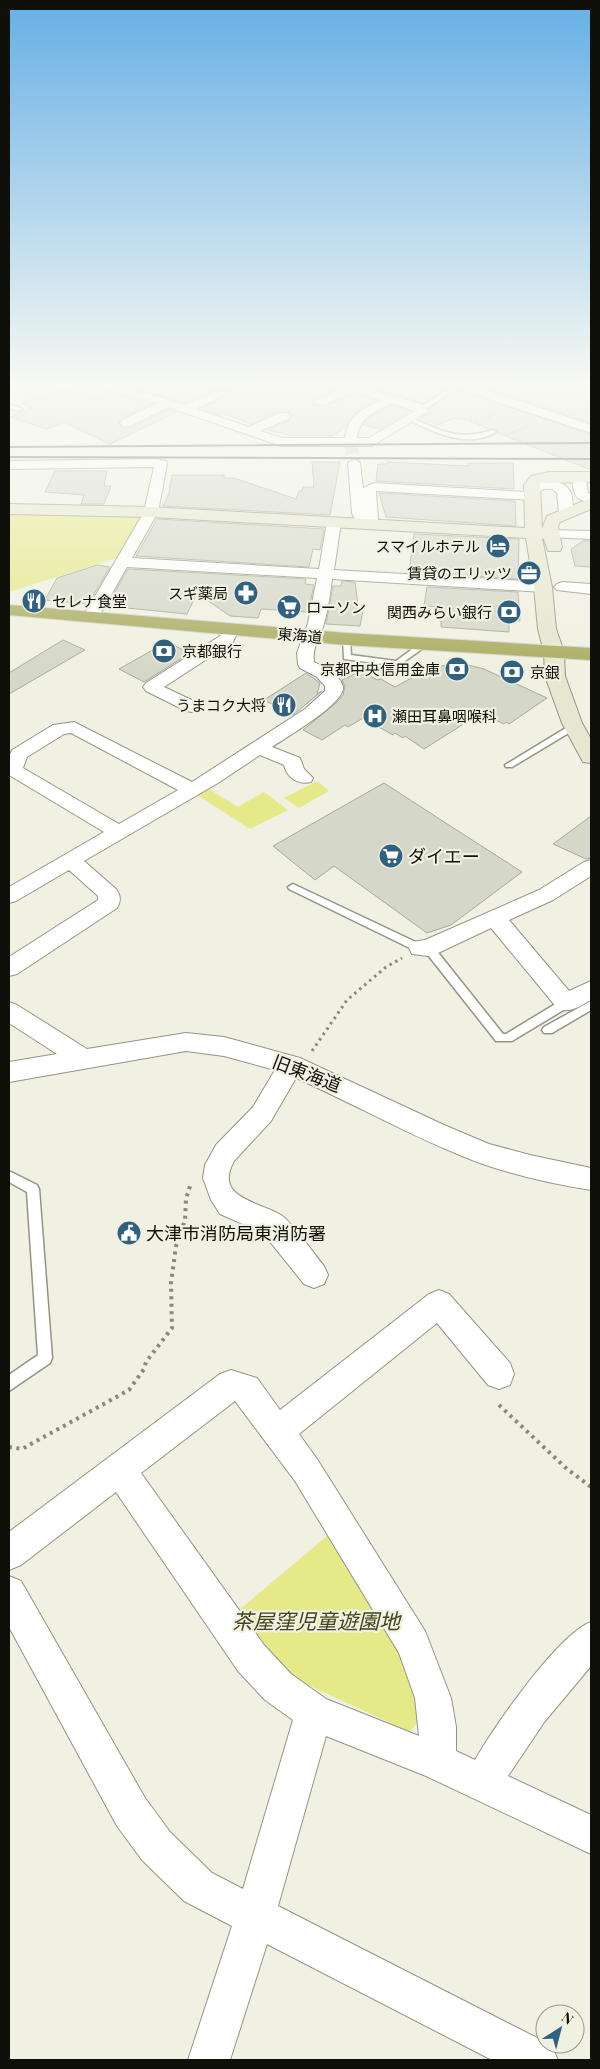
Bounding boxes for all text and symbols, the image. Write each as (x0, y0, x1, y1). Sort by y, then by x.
hotel icon: スマイルホテル (485, 533, 511, 559)
place label: スマイルホテル (375, 536, 480, 556)
office icon: 賃貸のエリッツ (516, 560, 542, 586)
place label: 賃貸のエリッツ (407, 563, 512, 583)
pharmacy icon: スギ薬局 (233, 580, 259, 606)
place label: スギ薬局 (168, 583, 228, 603)
restaurant icon: セレナ食堂 (21, 588, 47, 614)
place label: セレナ食堂 (52, 591, 127, 611)
supermarket icon: ローソン (276, 594, 302, 620)
place label: ローソン (306, 597, 366, 617)
bank icon: 関西みらい銀行 (496, 599, 522, 625)
place label: 関西みらい銀行 (387, 602, 492, 622)
street label: 東海道 (277, 623, 323, 647)
bank icon: 京都銀行 (151, 638, 177, 664)
place label: 京都銀行 (182, 641, 242, 661)
bank icon: 京都中央信用金庫 (444, 656, 470, 682)
place label: 京都中央信用金庫 (320, 659, 440, 679)
bank icon: 京銀 (499, 659, 525, 685)
place label: 京銀 (530, 662, 560, 682)
restaurant icon: うまコク大将 (271, 692, 297, 718)
place label: うまコク大将 (176, 695, 266, 715)
hospital icon: 瀬田耳鼻咽喉科 (362, 703, 388, 729)
place label: 瀬田耳鼻咽喉科 (392, 706, 497, 726)
supermarket icon: ダイエー (378, 843, 404, 869)
place label: ダイエー (408, 844, 480, 868)
street label: 旧東海道 (269, 1049, 345, 1097)
public building icon: 大津市消防局東消防署 (116, 1220, 142, 1246)
place label: 大津市消防局東消防署 (146, 1221, 326, 1245)
park label: 茶屋窪児童遊園地 (232, 1606, 402, 1634)
north arrow (535, 2004, 585, 2054)
text: N (558, 2007, 578, 2029)

